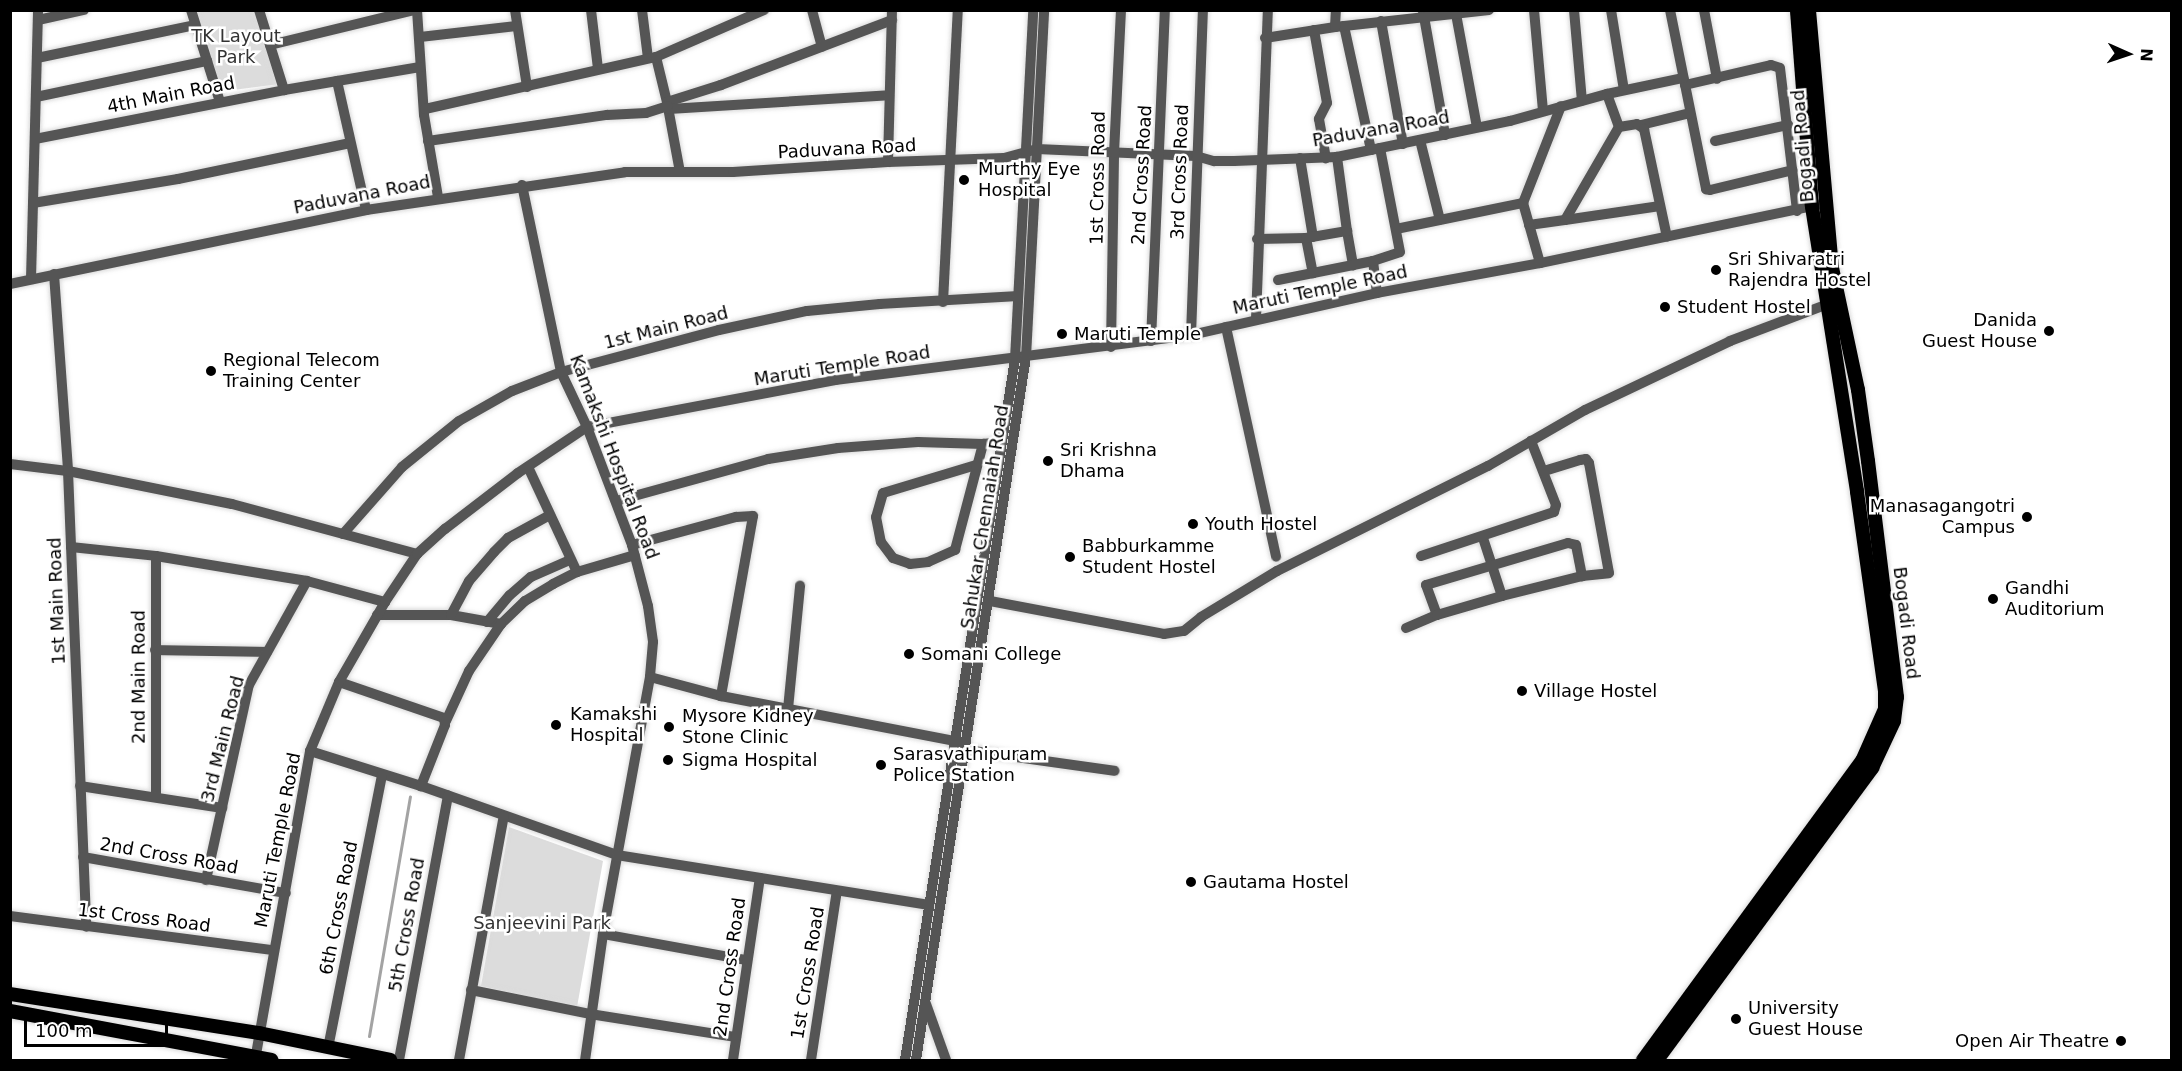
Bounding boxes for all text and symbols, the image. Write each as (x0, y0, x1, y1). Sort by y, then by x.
north arrow (2098, 24, 2158, 84)
park label: TK Layout Park (191, 26, 281, 68)
text: N (2137, 48, 2156, 62)
street label: 4th Main Road (105, 72, 237, 118)
street label: Bogadi Road (1787, 89, 1819, 203)
street label: 2nd Cross Road (1128, 104, 1156, 246)
street label: 3rd Cross Road (1167, 104, 1193, 240)
street label: Paduvana Road (1311, 106, 1451, 152)
street label: 1st Cross Road (1086, 111, 1110, 245)
street label: Paduvana Road (777, 135, 917, 163)
place label: Murthy Eye Hospital (978, 159, 1080, 201)
street label: Paduvana Road (292, 171, 432, 219)
marker: Murthy Eye Hospital (955, 171, 973, 189)
place label: Sri Shivaratri Rajendra Hostel (1728, 249, 1871, 292)
street label: Maruti Temple Road (1231, 261, 1409, 319)
marker: Sri Shivaratri Rajendra Hostel (1709, 263, 1723, 277)
place label: Student Hostel (1677, 296, 1811, 318)
marker: Student Hostel (1658, 300, 1672, 314)
street label: 1st Main Road (602, 302, 730, 354)
place label: Danida Guest House (1922, 310, 2037, 352)
place label: Maruti Temple (1074, 323, 1201, 345)
marker: Danida Guest House (2042, 324, 2056, 338)
marker: Maruti Temple (1055, 327, 1069, 341)
street label: Maruti Temple Road (752, 341, 932, 391)
place label: Regional Telecom Training Center (223, 350, 380, 392)
street label: Kamakshi Hospital Road (565, 352, 663, 562)
marker: Regional Telecom Training Center (204, 364, 218, 378)
street label: Sahukar Chennaiah Road (957, 403, 1013, 631)
place label: Sri Krishna Dhama (1060, 440, 1157, 482)
marker: Sri Krishna Dhama (1041, 454, 1055, 468)
place label: Manasagangotri Campus (1870, 496, 2015, 538)
marker: Manasagangotri Campus (2020, 510, 2034, 524)
place label: Youth Hostel (1205, 513, 1317, 535)
marker: Youth Hostel (1186, 517, 1200, 531)
place label: Babburkamme Student Hostel (1082, 536, 1216, 578)
street label: 1st Main Road (44, 537, 70, 665)
marker: Babburkamme Student Hostel (1063, 550, 1077, 564)
street label: Bogadi Road (1888, 566, 1924, 680)
place label: Gandhi Auditorium (2005, 578, 2105, 620)
marker: Gandhi Auditorium (1986, 592, 2000, 606)
street label: 2nd Main Road (128, 610, 150, 744)
place label: Somani College (921, 643, 1061, 665)
marker: Somani College (902, 647, 916, 661)
street label: 3rd Main Road (197, 674, 249, 804)
place label: Village Hostel (1534, 680, 1657, 702)
marker: Village Hostel (1515, 684, 1529, 698)
place label: Kamakshi Hospital (570, 704, 657, 746)
place label: Mysore Kidney Stone Clinic (682, 706, 814, 748)
marker: Kamakshi Hospital (547, 716, 565, 734)
marker: Mysore Kidney Stone Clinic (660, 718, 678, 736)
place label: Sarasvathipuram Police Station (893, 744, 1047, 786)
place label: Sigma Hospital (682, 749, 818, 771)
street label: Maruti Temple Road (250, 751, 306, 929)
marker: Sigma Hospital (659, 751, 677, 769)
marker: Sarasvathipuram Police Station (874, 758, 888, 772)
street label: 2nd Cross Road (98, 833, 240, 879)
street label: 6th Cross Road (315, 839, 363, 977)
street label: 5th Cross Road (385, 856, 429, 994)
place label: Gautama Hostel (1203, 871, 1349, 893)
marker: Gautama Hostel (1184, 875, 1198, 889)
street label: 2nd Cross Road (710, 896, 750, 1038)
street label: 1st Cross Road (76, 899, 212, 937)
street label: 1st Cross Road (787, 905, 829, 1041)
park label: Sanjeevini Park (473, 912, 611, 934)
place label: University Guest House (1748, 998, 1863, 1040)
scale bar (27, 1008, 171, 1046)
marker: University Guest House (1729, 1012, 1743, 1026)
text: 100 m (35, 1020, 93, 1041)
place label: Open Air Theatre (1955, 1030, 2109, 1052)
marker: Open Air Theatre (2114, 1034, 2128, 1048)

